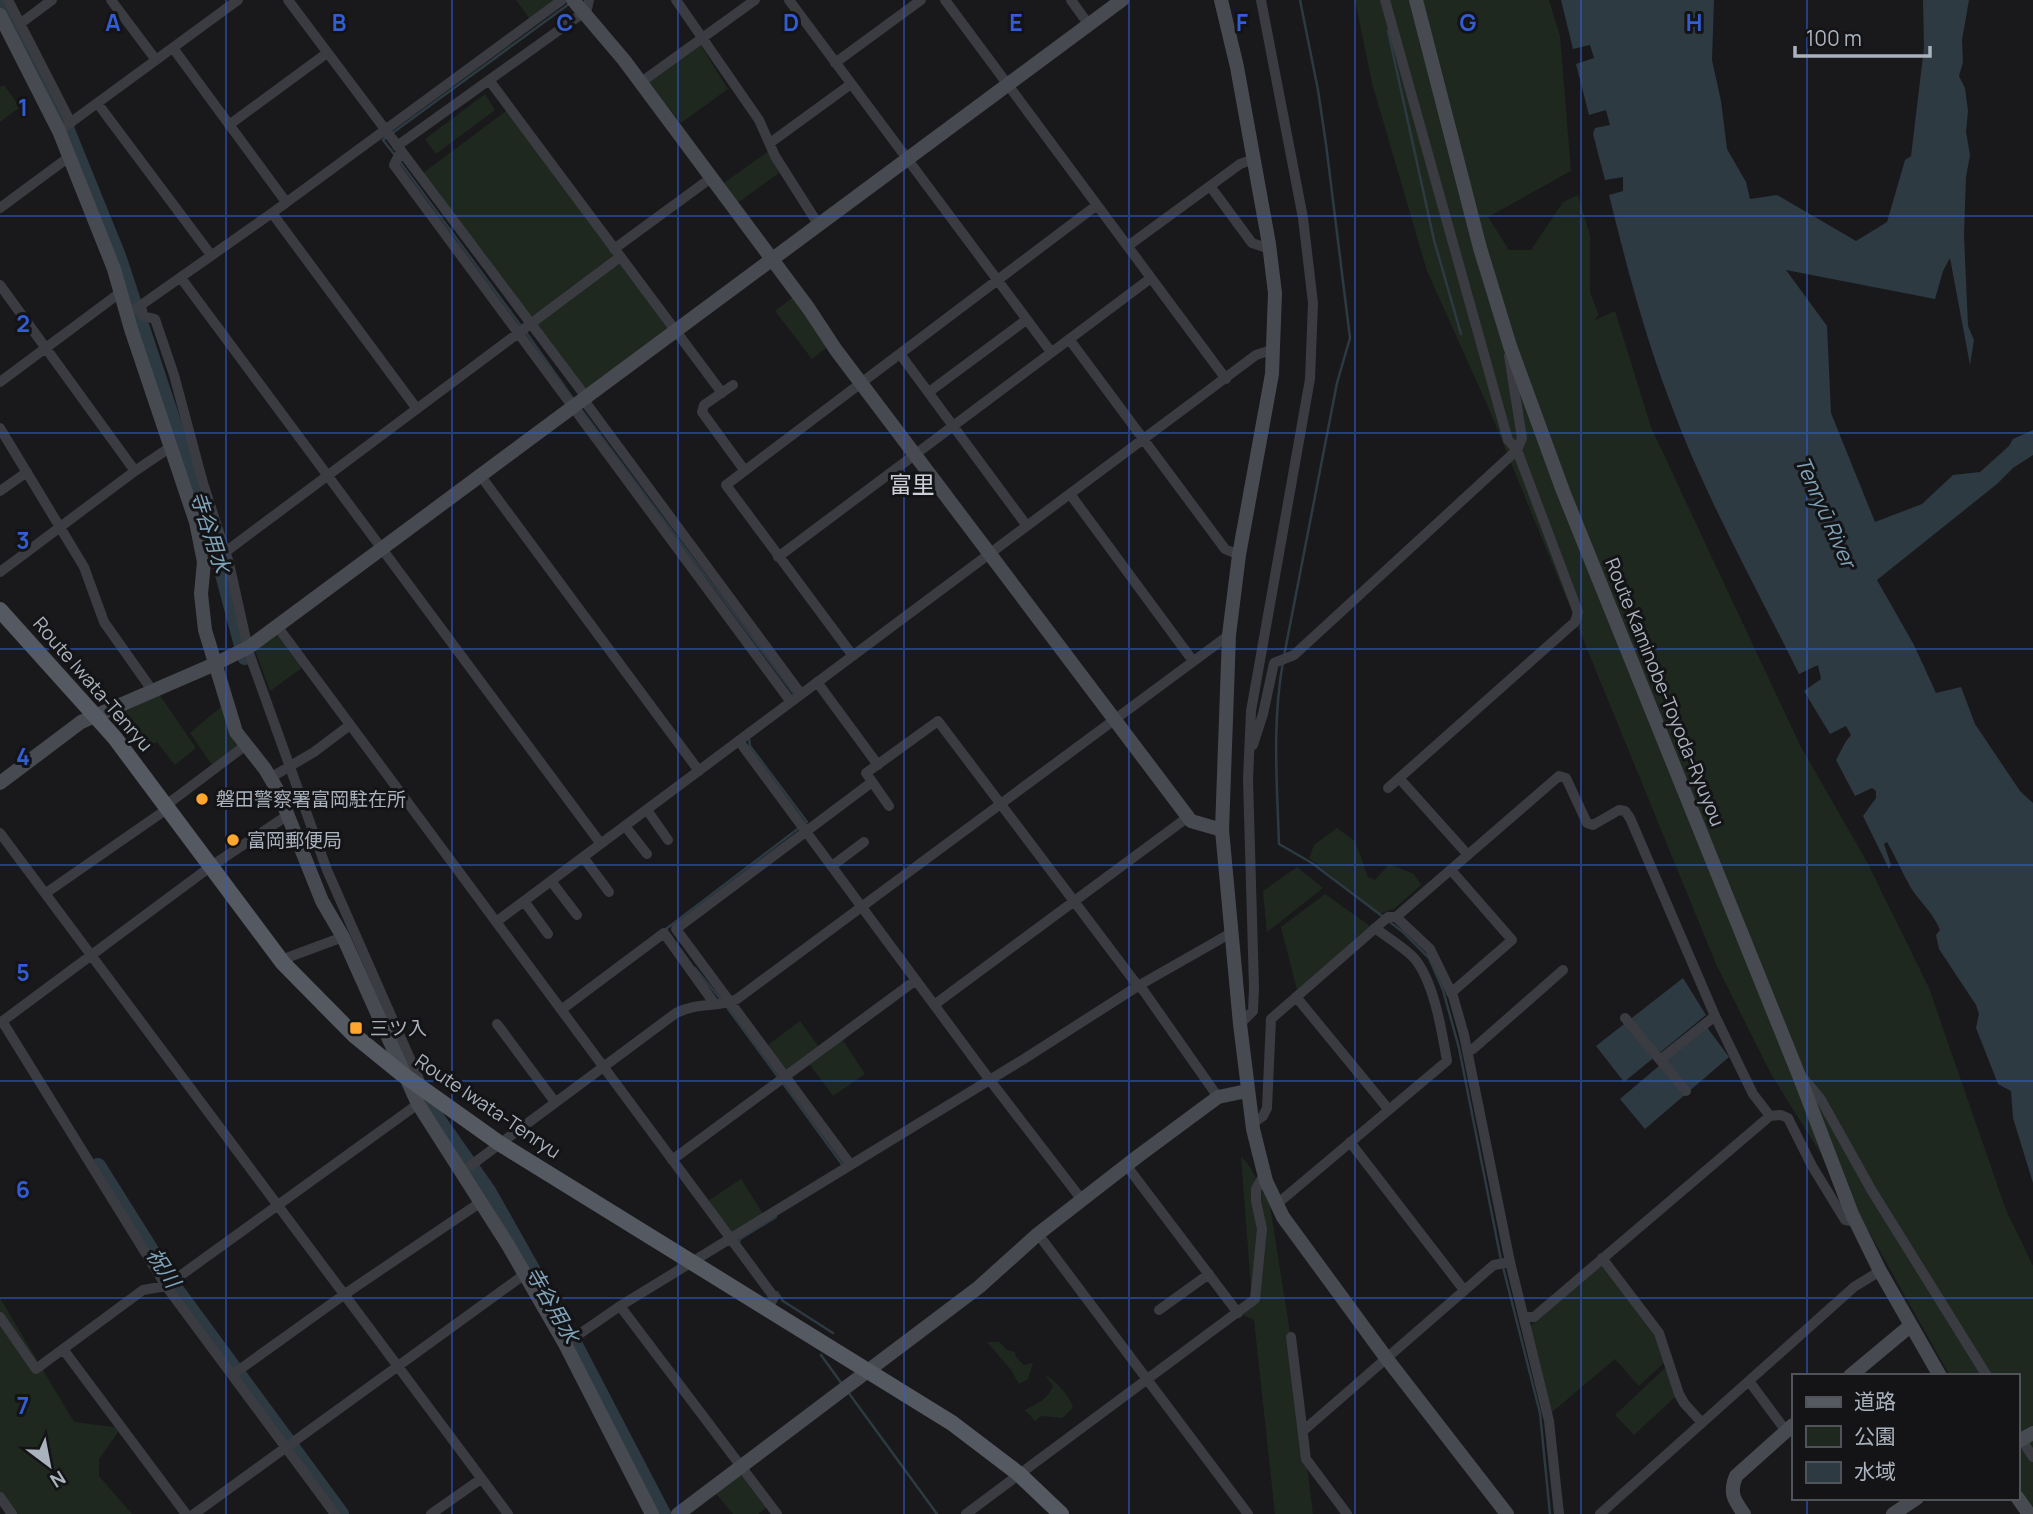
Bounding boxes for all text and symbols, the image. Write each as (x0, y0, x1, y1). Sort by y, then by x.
text: A (105, 6, 121, 38)
text: B (332, 6, 346, 38)
text: C (557, 6, 574, 38)
text: D (783, 6, 799, 38)
text: E (1009, 6, 1023, 38)
text: F (1236, 6, 1248, 38)
text: G (1460, 6, 1477, 38)
text: H (1686, 6, 1702, 38)
scale bar (1795, 14, 1930, 58)
text: 100 m (1806, 24, 1862, 52)
text: 1 (18, 91, 28, 123)
text: 2 (16, 307, 30, 339)
water label: Tenryū River (1789, 452, 1864, 574)
district label: 富里 (889, 468, 935, 500)
water label: 寺谷用水 (185, 487, 238, 578)
text: 3 (16, 524, 30, 556)
street label: Route Kaminobe-Toyoda-Ryuyou (1599, 554, 1731, 830)
street label: Route Iwata-Tenryu (27, 611, 159, 757)
text: 4 (16, 740, 30, 772)
place label: 磐田警察署富岡駐在所 (216, 786, 406, 812)
marker: 磐田警察署富岡駐在所 (194, 791, 210, 807)
place label: 富岡郵便局 (247, 827, 342, 853)
marker: 富岡郵便局 (225, 832, 241, 848)
text: 5 (16, 956, 30, 988)
place label: 三ツ入 (370, 1015, 427, 1041)
marker: 三ツ入 (348, 1020, 364, 1036)
street label: Route Iwata-Tenryu (410, 1048, 566, 1164)
text: 6 (16, 1173, 30, 1205)
water label: 祝川 (141, 1242, 188, 1294)
water label: 寺谷用水 (520, 1261, 587, 1350)
legend (1792, 1374, 2019, 1500)
text: 道路 (1854, 1387, 1896, 1415)
text: 7 (17, 1389, 29, 1421)
text: 公園 (1854, 1422, 1896, 1450)
north arrow (14, 1430, 84, 1500)
text: 水域 (1854, 1457, 1896, 1485)
text: N (45, 1465, 71, 1494)

